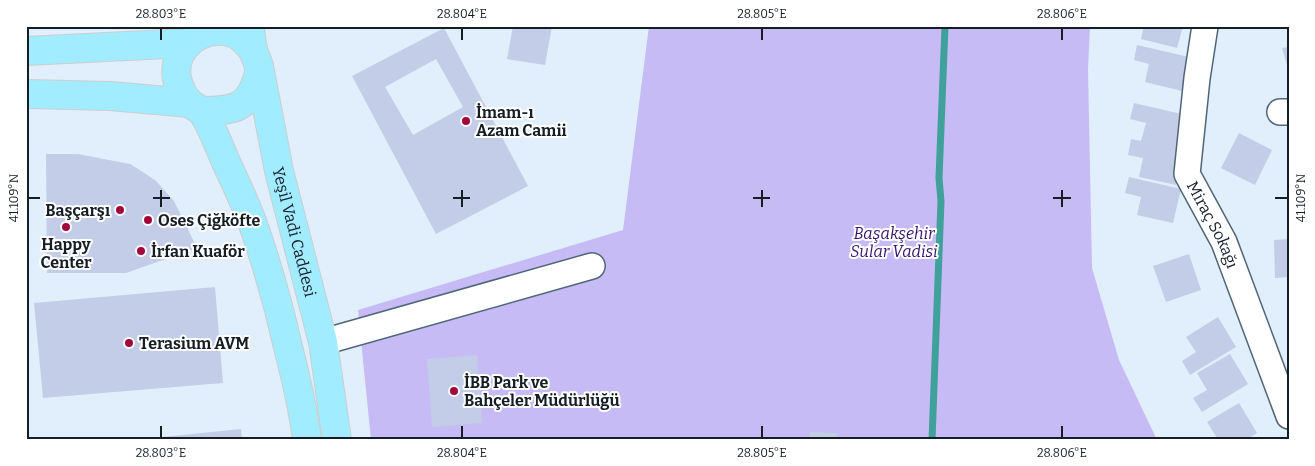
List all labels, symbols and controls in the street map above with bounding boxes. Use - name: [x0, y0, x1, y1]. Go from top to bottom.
- text: 28.803°E: [136, 7, 186, 21]
- text: 28.804°E: [437, 7, 487, 21]
- text: 28.805°E: [737, 7, 787, 21]
- text: 28.806°E: [1037, 7, 1087, 21]
- place label: İmam-ı Azam Camii: [476, 103, 567, 140]
- marker: İmam-ı Azam Camii: [460, 115, 472, 127]
- street label: Yeşil Vadi Caddesi: [269, 165, 321, 299]
- text: 41.109°N: [7, 173, 21, 222]
- text: 41.109°N: [1294, 173, 1308, 222]
- street label: Miraç Sokağı: [1183, 178, 1242, 271]
- place label: Başçarşı: [45, 201, 110, 220]
- marker: Başçarşı: [114, 204, 126, 216]
- place label: Oses Çiğköfte: [158, 211, 261, 230]
- marker: Oses Çiğköfte: [142, 214, 154, 226]
- marker: Happy Center: [60, 221, 72, 233]
- park label: Başakşehir Sular Vadisi: [850, 224, 938, 261]
- place label: Happy Center: [40, 235, 92, 272]
- place label: İrfan Kuaför: [151, 242, 245, 261]
- marker: İrfan Kuaför: [135, 245, 147, 257]
- place label: Terasium AVM: [139, 334, 249, 353]
- marker: Terasium AVM: [123, 337, 135, 349]
- place label: İBB Park ve Bahçeler Müdürlüğü: [464, 373, 620, 410]
- marker: İBB Park ve Bahçeler Müdürlüğü: [448, 385, 460, 397]
- text: 28.803°E: [136, 446, 186, 460]
- text: 28.804°E: [437, 446, 487, 460]
- text: 28.805°E: [737, 446, 787, 460]
- text: 28.806°E: [1037, 446, 1087, 460]

